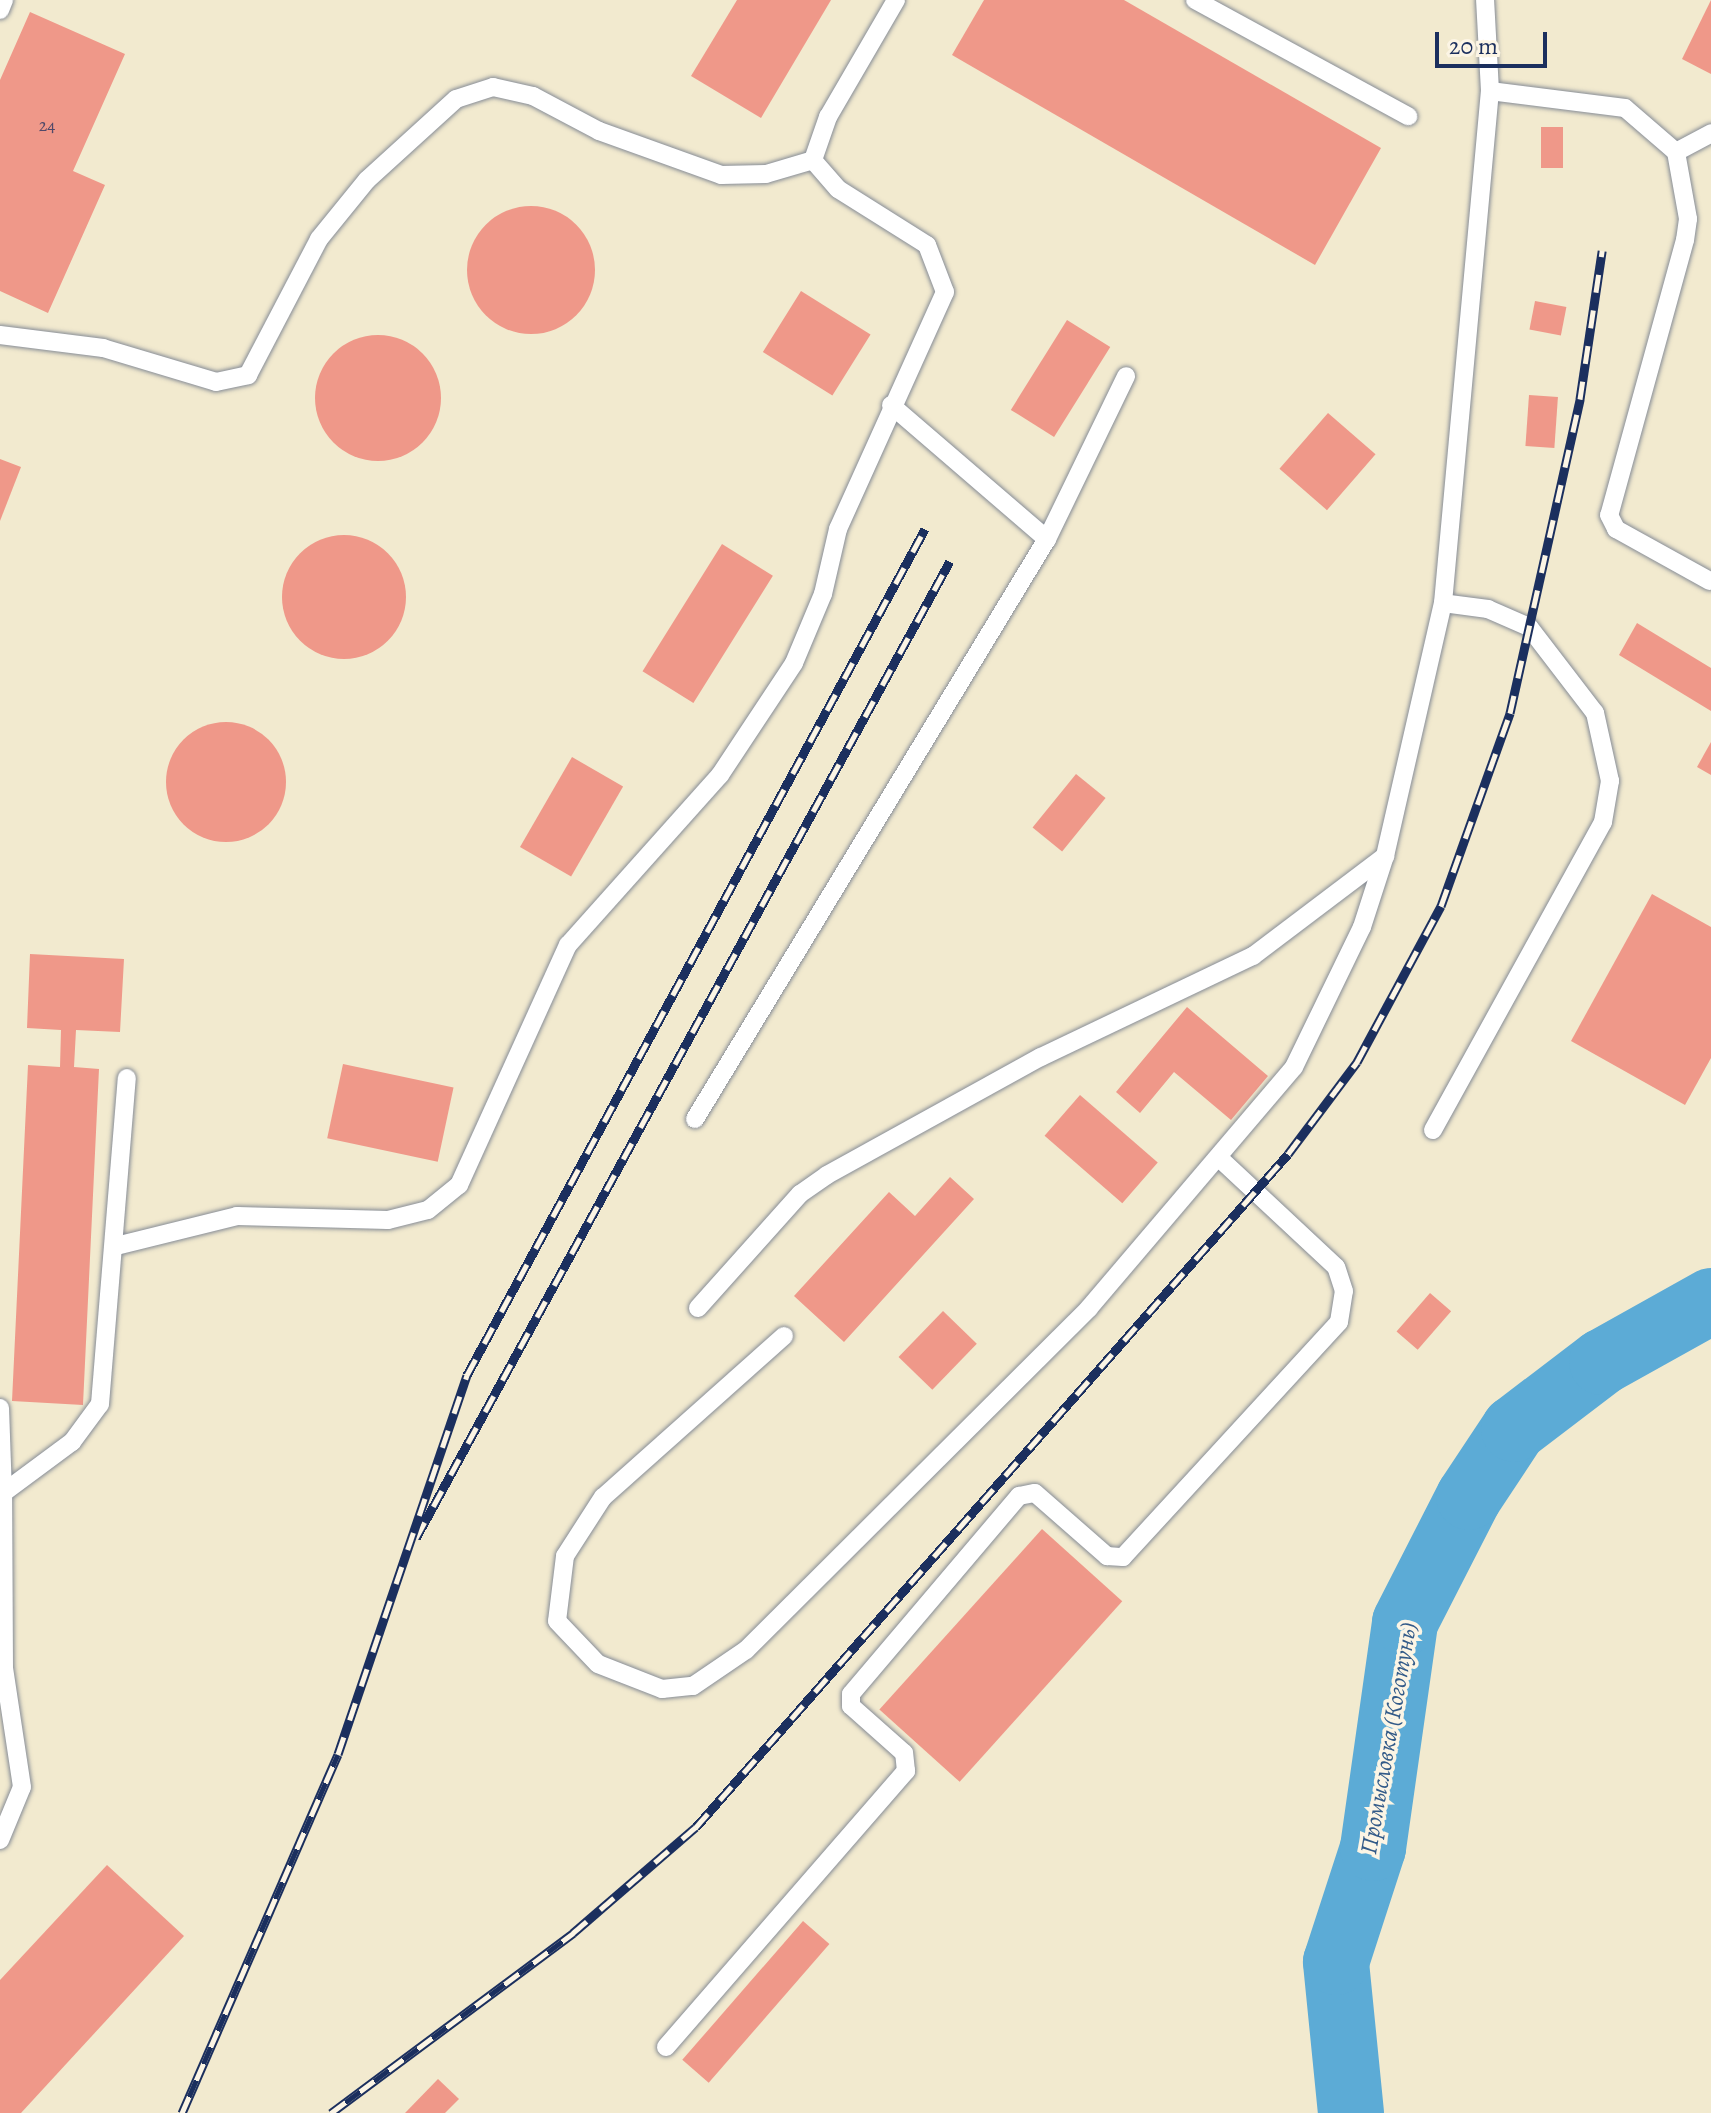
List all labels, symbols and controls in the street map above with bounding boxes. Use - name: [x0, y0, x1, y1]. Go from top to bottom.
- scale bar: [1439, 16, 1551, 66]
- text: 20 m: [1449, 30, 1498, 62]
- house number: 24: [39, 114, 55, 136]
- water label: Промысловка (Коготунь): [1354, 1620, 1424, 1856]

